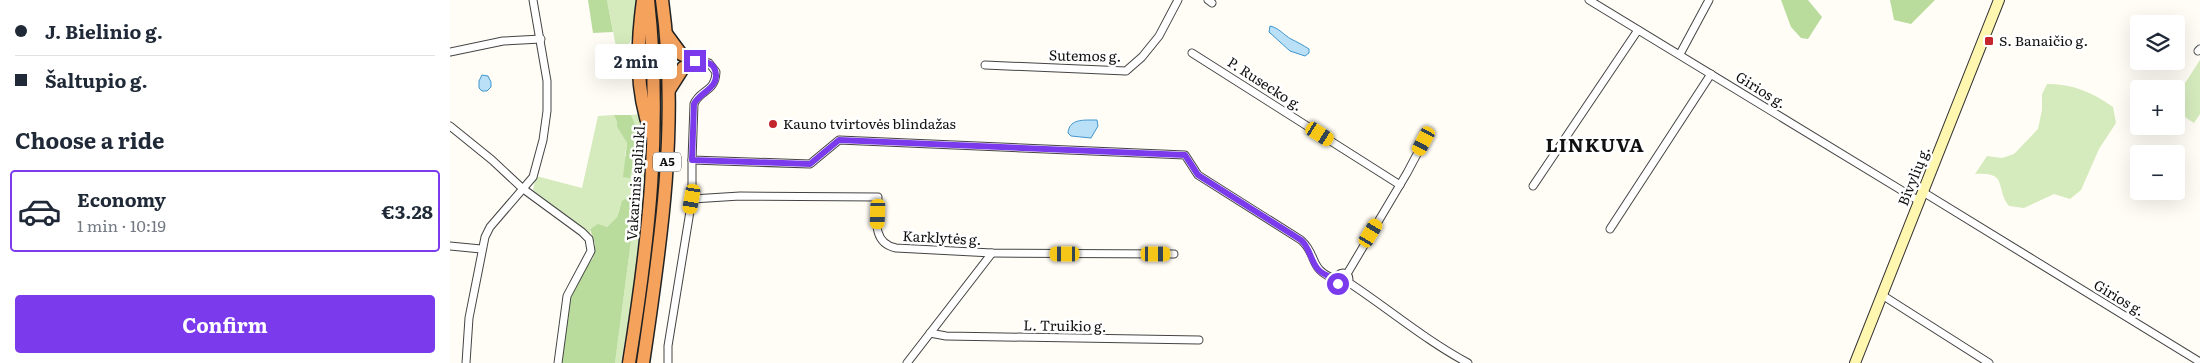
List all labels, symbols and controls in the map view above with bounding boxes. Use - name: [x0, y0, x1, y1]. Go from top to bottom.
- map controls: [2130, 15, 2185, 200]
- button: layers: [2130, 15, 2185, 70]
- text: J. Bielinio g.: [45, 17, 163, 45]
- place label: S. Banaičio g.: [1999, 30, 2088, 50]
- marker: S. Banaičio g.: [1983, 35, 1995, 47]
- callout: 2 min: [595, 44, 678, 78]
- street label: Sutemos g.: [1049, 44, 1121, 66]
- text: 2 min: [614, 49, 658, 73]
- route end: [684, 50, 706, 72]
- street label: P. Rusecko g.: [1224, 51, 1307, 115]
- text: Šaltupio g.: [45, 66, 148, 94]
- street label: Girios g.: [1732, 66, 1791, 112]
- button: +: [2130, 80, 2185, 135]
- place label: Kauno tvirtovės blindažas: [783, 113, 956, 133]
- marker: Kauno tvirtovės blindažas: [767, 118, 779, 130]
- car: [1303, 120, 1336, 148]
- street label: Vakarinis aplinkl.: [621, 121, 649, 241]
- text: Choose a ride: [15, 123, 164, 156]
- car: [1410, 124, 1437, 158]
- district label: LINKUVA: [1545, 130, 1645, 158]
- street label: Bivylių g.: [1892, 143, 1934, 208]
- button: −: [2130, 145, 2185, 200]
- road number: A5: [653, 152, 681, 172]
- car: [682, 183, 701, 215]
- text: Economy: [77, 185, 166, 213]
- icon: car: [17, 189, 62, 234]
- text: €3.28: [382, 197, 433, 225]
- car: [869, 199, 886, 229]
- text: 1 min · 10:19: [77, 213, 166, 237]
- car: [1356, 216, 1385, 250]
- street label: Karklytės g.: [902, 225, 982, 249]
- car: [1050, 247, 1080, 262]
- car: [1141, 247, 1171, 262]
- route start: [1327, 273, 1349, 295]
- street label: Girios g.: [2090, 274, 2149, 320]
- button: Confirm: [15, 295, 435, 353]
- street label: L. Truikio g.: [1023, 314, 1107, 336]

